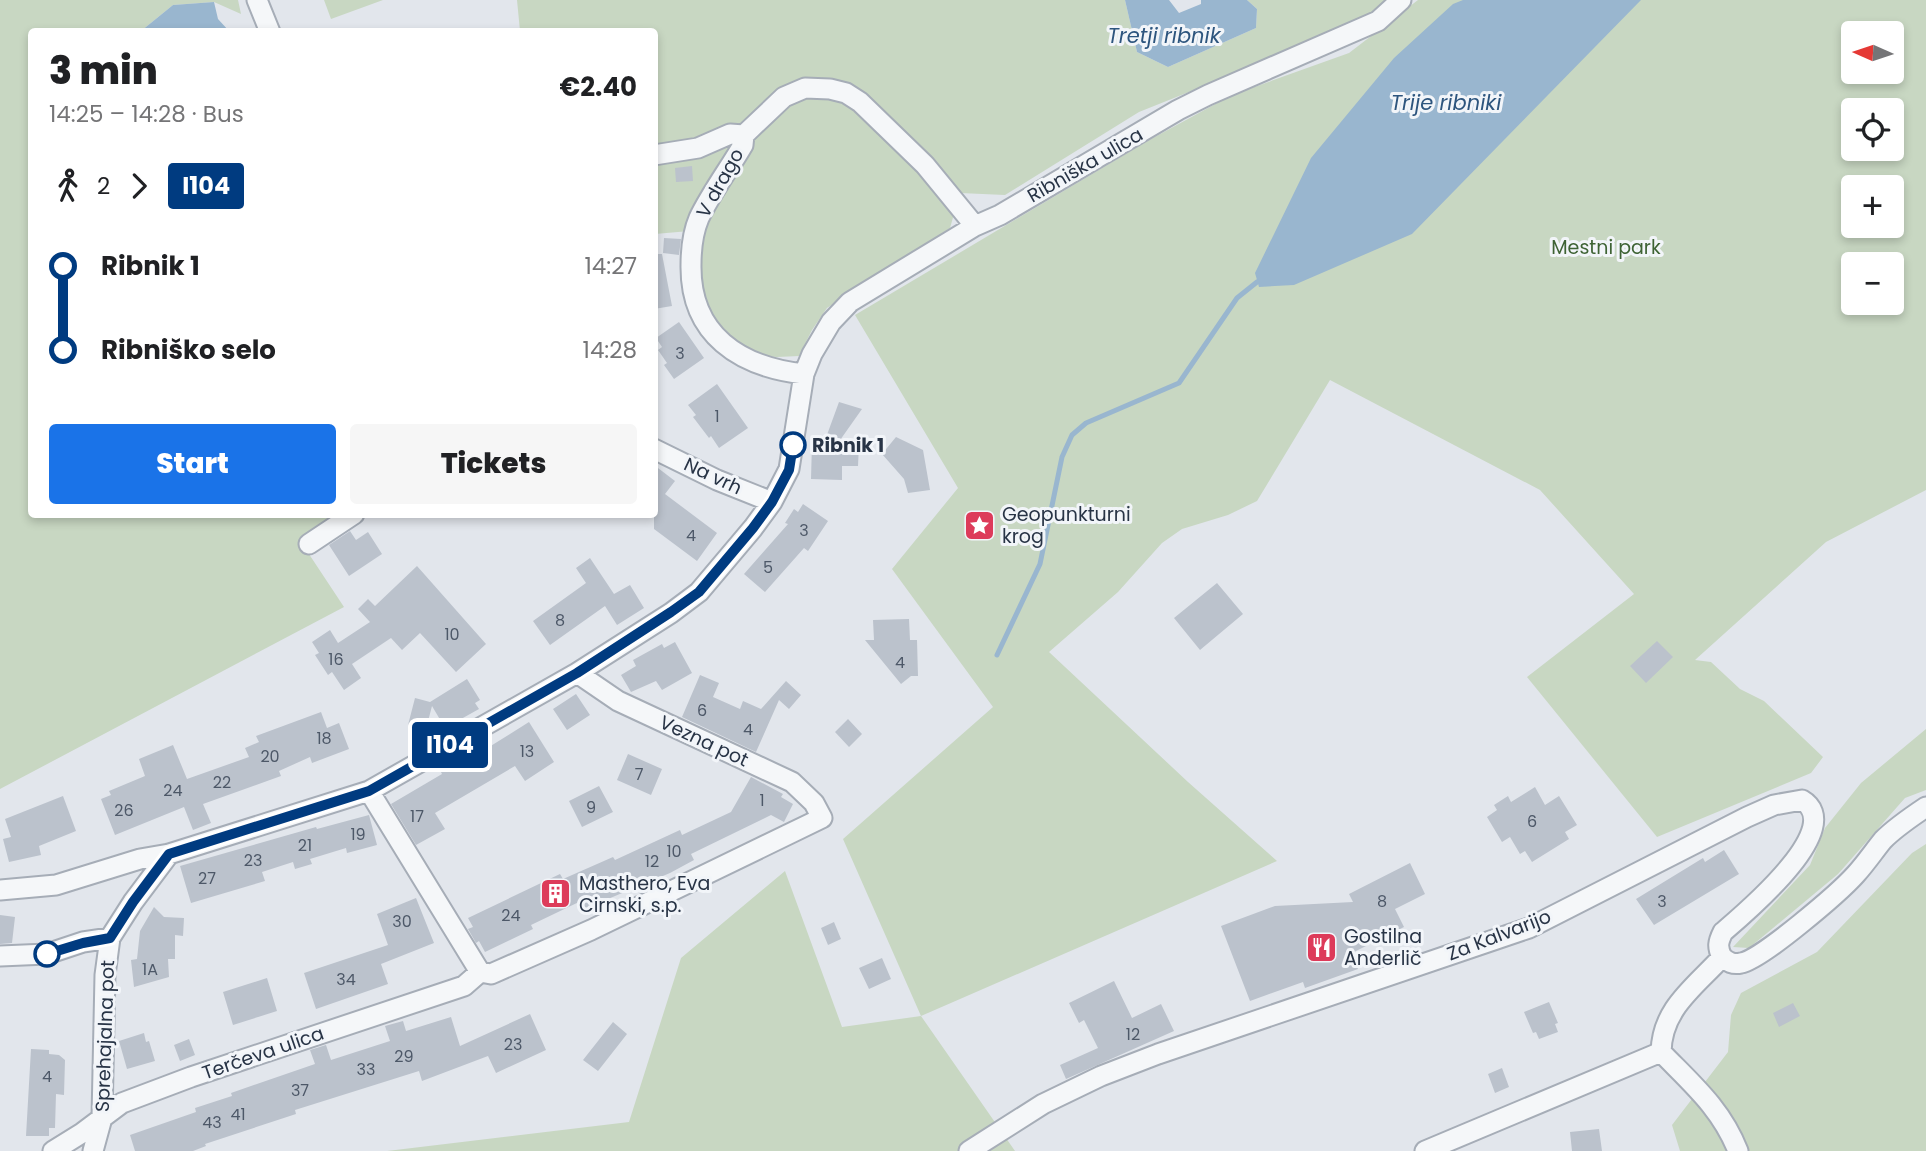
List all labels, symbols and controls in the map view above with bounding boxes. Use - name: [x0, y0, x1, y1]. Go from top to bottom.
- water label: Tretji ribnik: [1107, 21, 1222, 50]
- north arrow: [1841, 21, 1904, 84]
- map controls: [1841, 21, 1904, 315]
- text: 3 min: [49, 44, 158, 97]
- text: €2.40: [560, 69, 637, 105]
- water label: Trije ribniki: [1391, 88, 1502, 117]
- text: 14:25 – 14:28 · Bus: [49, 98, 244, 130]
- button: locate: [1841, 98, 1904, 161]
- street label: Ribniška ulica: [1022, 121, 1148, 209]
- street label: V drago: [690, 143, 750, 223]
- icon: walk: [49, 167, 87, 205]
- icon: forward: [120, 167, 158, 205]
- text: I104: [182, 169, 230, 202]
- text: 2: [97, 170, 110, 202]
- button: +: [1841, 175, 1904, 238]
- park label: Mestni park: [1551, 234, 1661, 261]
- text: Ribnik 1: [101, 248, 200, 284]
- text: 14:27: [584, 250, 637, 282]
- button: −: [1841, 252, 1904, 315]
- text: Ribniško selo: [101, 332, 276, 368]
- text: 14:28: [583, 334, 637, 366]
- house number: 3: [675, 342, 685, 365]
- house number: 1: [714, 405, 720, 428]
- button: Start: [49, 424, 336, 504]
- button: Tickets: [350, 424, 637, 504]
- marker: Ribnik 1: [780, 432, 806, 458]
- place label: Ribnik 1: [812, 432, 884, 459]
- street label: Na vrh: [680, 451, 746, 501]
- place label: Geopunkturni krog: [1002, 501, 1131, 550]
- place icon: Geopunkturni krog: [962, 508, 996, 542]
- house number: 3: [799, 519, 809, 542]
- house number: 4: [686, 524, 696, 547]
- house number: 5: [763, 556, 773, 579]
- house number: 8: [555, 609, 565, 632]
- house number: 10: [444, 623, 460, 646]
- house number: 16: [328, 648, 344, 671]
- house number: 4: [895, 651, 905, 674]
- house number: 6: [697, 699, 707, 722]
- street label: Vezna pot: [655, 709, 753, 773]
- house number: 4: [743, 718, 753, 741]
- line badge: I104: [401, 722, 499, 768]
- house number: 18: [316, 727, 332, 750]
- text: I104: [426, 728, 474, 761]
- house number: 13: [520, 740, 534, 763]
- house number: 20: [260, 745, 280, 768]
- house number: 7: [635, 763, 644, 786]
- house number: 22: [213, 771, 231, 794]
- house number: 24: [163, 779, 183, 802]
- house number: 1: [759, 789, 765, 812]
- house number: 9: [586, 796, 596, 819]
- house number: 26: [114, 799, 134, 822]
- house number: 17: [410, 805, 424, 828]
- house number: 6: [1527, 810, 1537, 833]
- house number: 19: [350, 823, 366, 846]
- house number: 21: [298, 834, 312, 857]
- house number: 10: [666, 840, 682, 863]
- house number: 23: [244, 849, 262, 872]
- house number: 12: [645, 850, 659, 873]
- house number: 27: [198, 867, 216, 890]
- place label: Masthero, Eva Cirnski, s.p.: [579, 870, 710, 919]
- building icon: Masthero, Eva Cirnski, s.p.: [539, 877, 573, 911]
- house number: 8: [1377, 890, 1387, 913]
- house number: 3: [1657, 890, 1667, 913]
- street label: Za Kalvarijo: [1443, 903, 1555, 967]
- house number: 24: [501, 904, 521, 927]
- house number: 30: [392, 910, 412, 933]
- place label: Gostilna Anderlič: [1344, 923, 1422, 972]
- restaurant icon: Gostilna Anderlič: [1304, 930, 1338, 964]
- unlabelled marker: [34, 941, 60, 967]
- house number: 1A: [142, 958, 158, 981]
- street label: Sprehajalna pot: [89, 959, 121, 1112]
- house number: 34: [336, 968, 356, 991]
- street label: Terčeva ulica: [199, 1020, 327, 1086]
- house number: 12: [1126, 1023, 1140, 1046]
- house number: 23: [504, 1033, 522, 1056]
- house number: 29: [394, 1045, 414, 1068]
- house number: 33: [357, 1058, 375, 1081]
- house number: 4: [42, 1065, 52, 1088]
- house number: 37: [291, 1079, 309, 1102]
- house number: 41: [230, 1103, 246, 1126]
- house number: 43: [202, 1111, 222, 1134]

